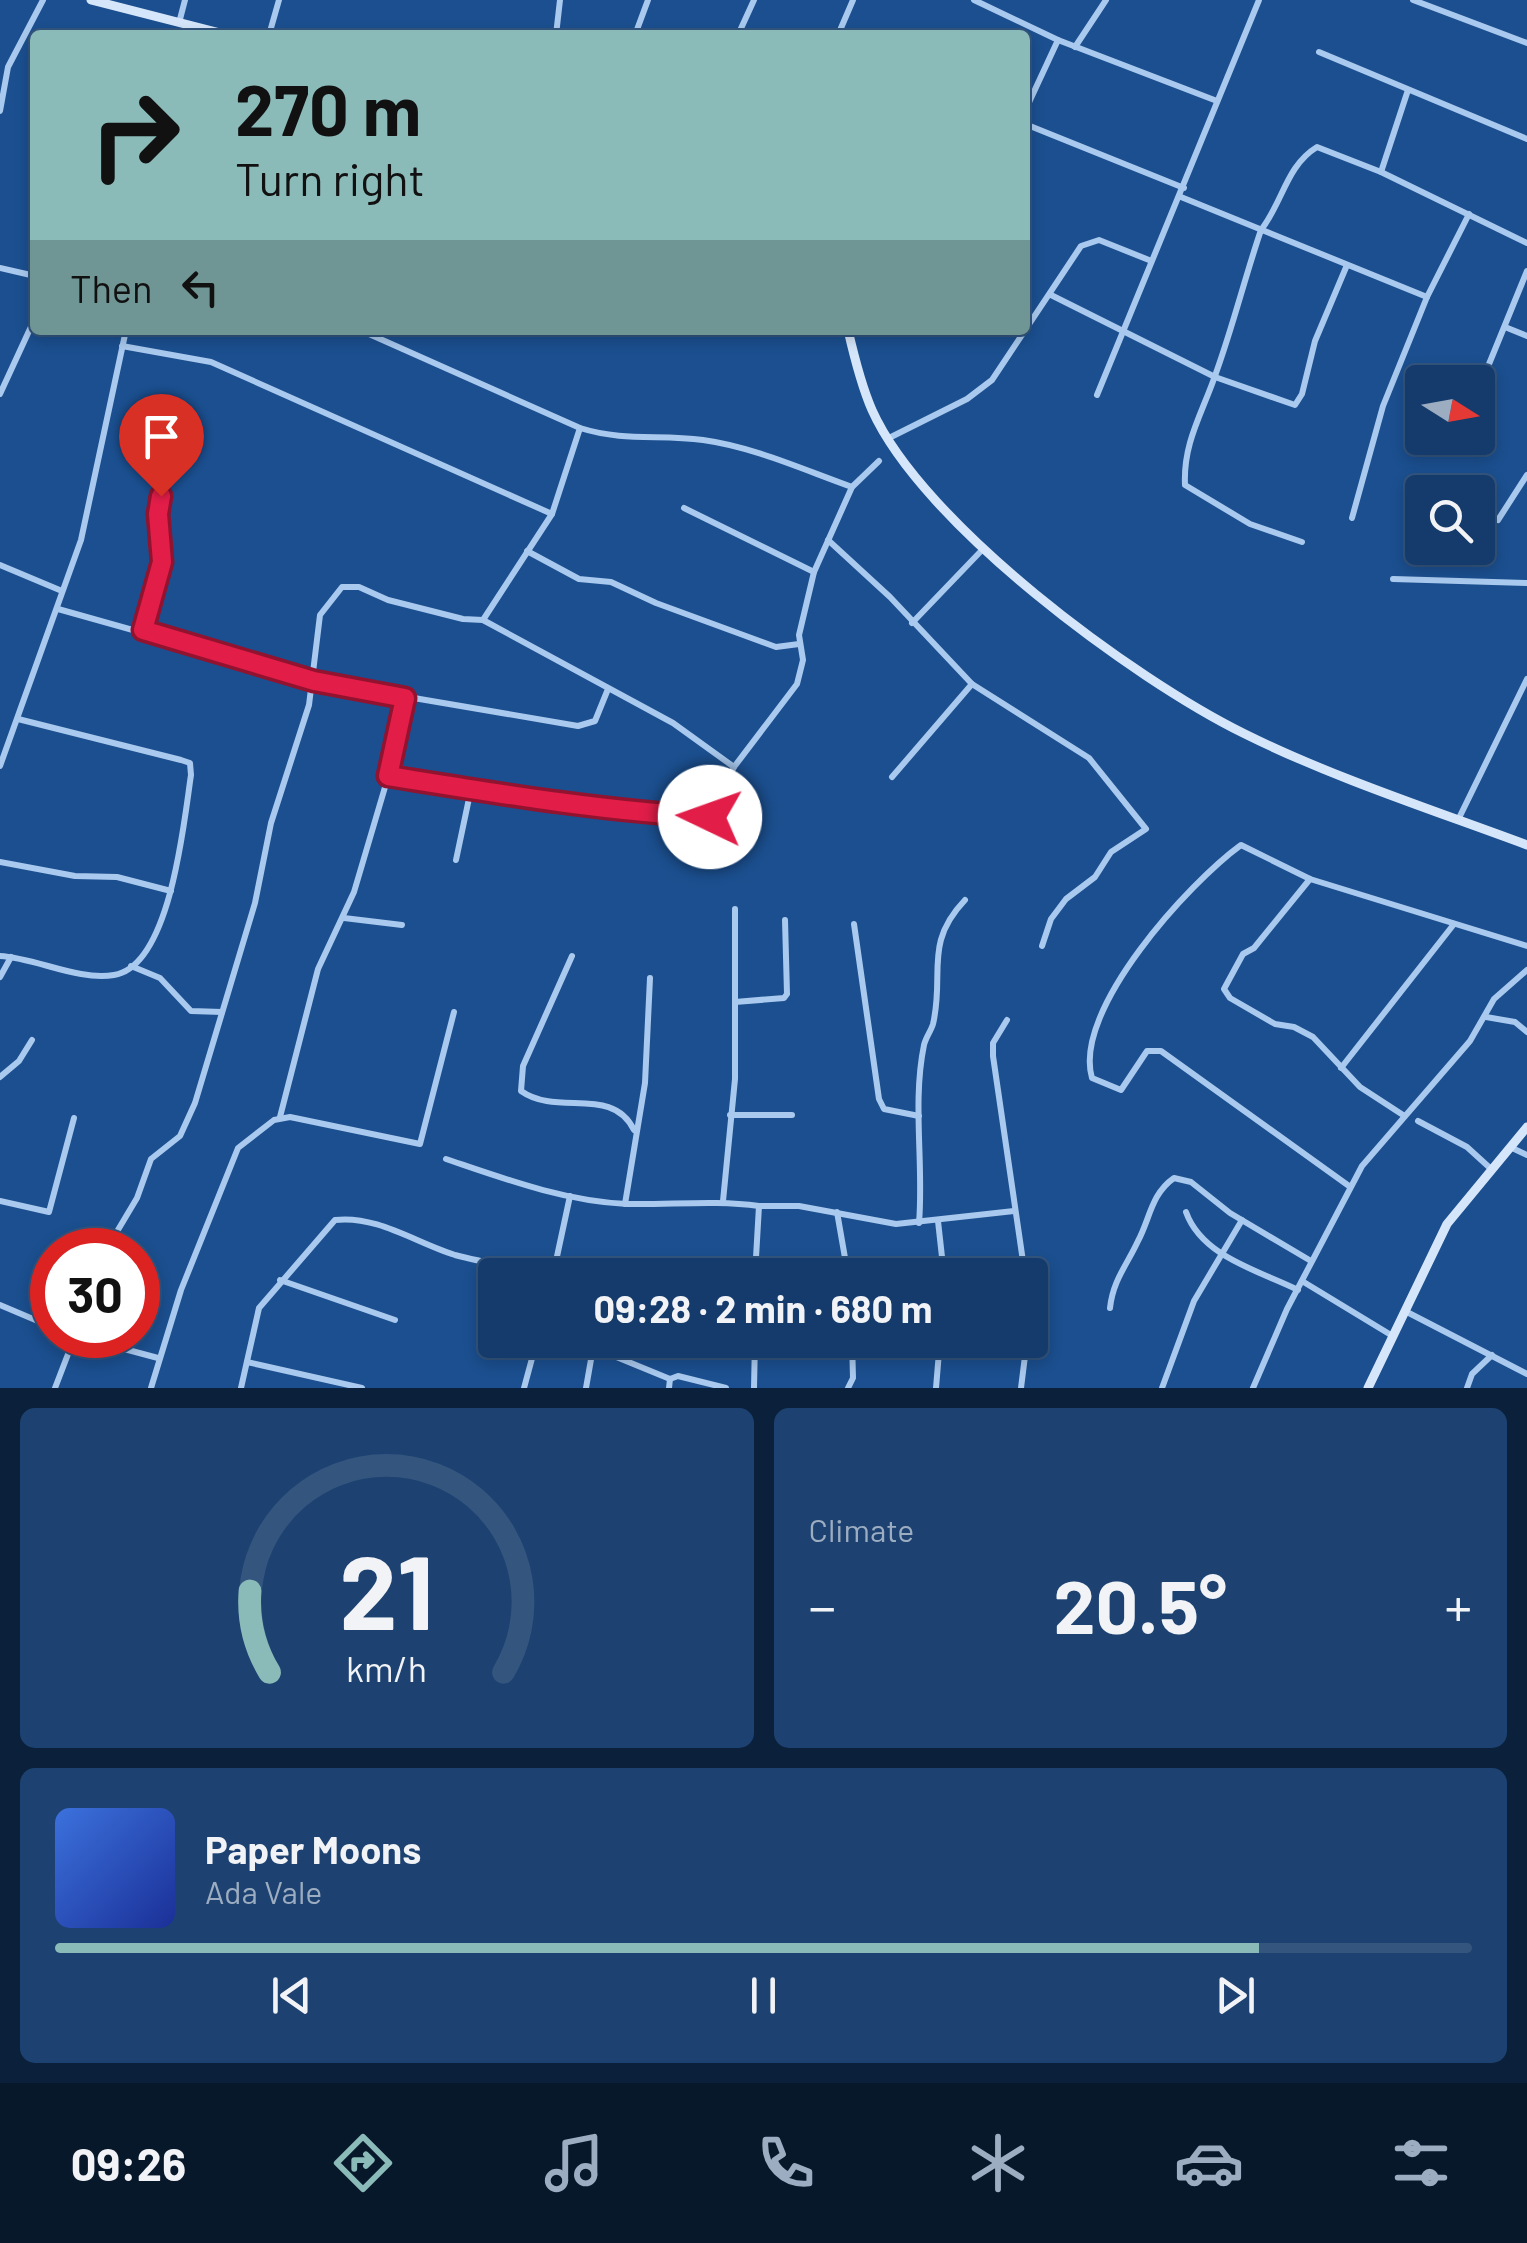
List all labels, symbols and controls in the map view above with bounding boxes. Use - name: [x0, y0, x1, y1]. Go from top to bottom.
- text: 270 m: [235, 66, 421, 150]
- icon: right: [70, 70, 200, 200]
- text: Turn right: [235, 151, 425, 205]
- icon: left: [173, 260, 228, 315]
- text: Then: [70, 265, 153, 311]
- north arrow: [1405, 365, 1495, 455]
- map controls: [1405, 365, 1495, 565]
- pin: [119, 394, 204, 497]
- icon: arrive: [134, 409, 189, 464]
- button: search: [1405, 475, 1495, 565]
- position arrow: [658, 765, 762, 869]
- speed limit sign: 30: [30, 1228, 160, 1358]
- text: 09:28 · 2 min · 680 m: [594, 1285, 932, 1331]
- text: Climate: [809, 1510, 914, 1548]
- text: 21: [340, 1526, 434, 1651]
- text: 20.5°: [1053, 1559, 1227, 1649]
- text: −: [809, 1572, 836, 1638]
- text: +: [1444, 1572, 1472, 1638]
- text: km/h: [346, 1646, 427, 1689]
- text: Paper Moons: [205, 1826, 421, 1872]
- text: Ada Vale: [205, 1872, 322, 1910]
- icon: previous: [264, 1968, 319, 2023]
- icon: pause: [736, 1968, 791, 2023]
- icon: next: [1208, 1968, 1263, 2023]
- icon: directions: [328, 2128, 398, 2198]
- icon: music: [539, 2128, 609, 2198]
- icon: phone: [751, 2128, 821, 2198]
- icon: climate: [963, 2128, 1033, 2198]
- icon: car: [1174, 2128, 1244, 2198]
- icon: filters: [1386, 2128, 1456, 2198]
- text: 09:26: [71, 2136, 186, 2190]

